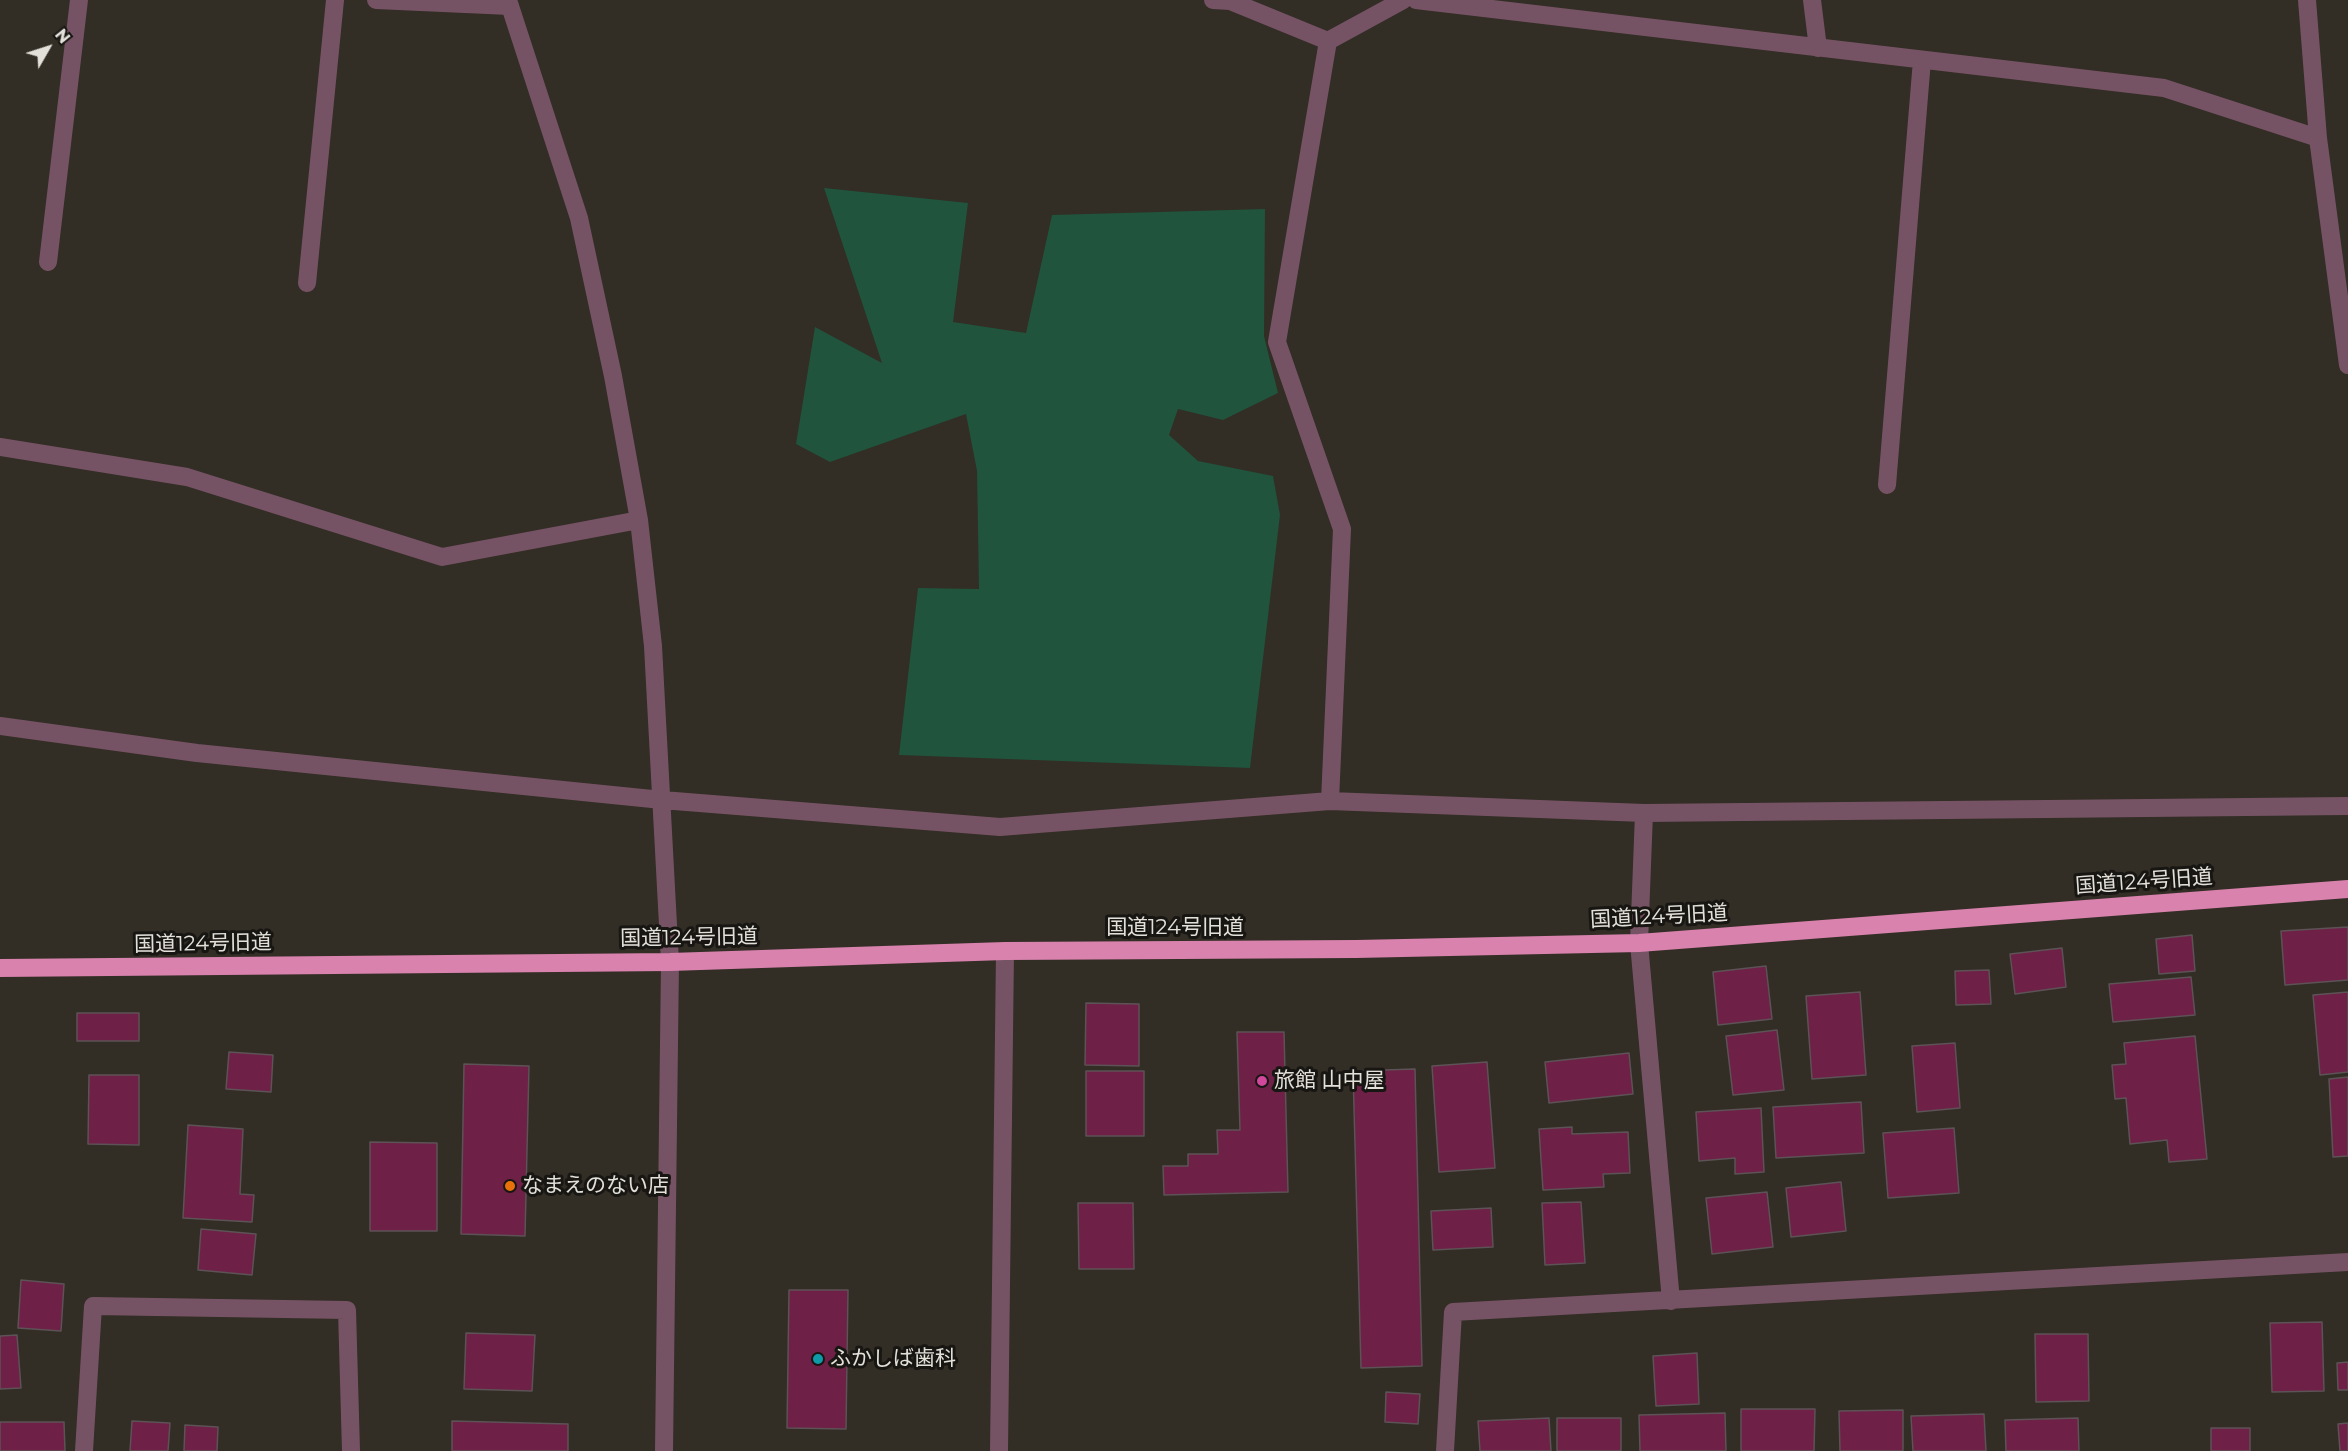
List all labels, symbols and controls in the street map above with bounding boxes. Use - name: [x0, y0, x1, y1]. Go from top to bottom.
- north arrow: [18, 18, 78, 78]
- text: N: [51, 25, 74, 47]
- street label: 国道124号旧道: [2074, 865, 2214, 899]
- street label: 国道124号旧道: [1589, 901, 1729, 933]
- street label: 国道124号旧道: [1106, 915, 1244, 941]
- street label: 国道124号旧道: [620, 924, 758, 952]
- street label: 国道124号旧道: [134, 930, 272, 958]
- place label: 旅館 山中屋: [1274, 1068, 1385, 1094]
- marker: 旅館 山中屋: [1255, 1074, 1269, 1088]
- place label: なまえのない店: [522, 1173, 669, 1199]
- marker: なまえのない店: [503, 1179, 517, 1193]
- place label: ふかしば歯科: [830, 1346, 956, 1372]
- marker: ふかしば歯科: [811, 1352, 825, 1366]

